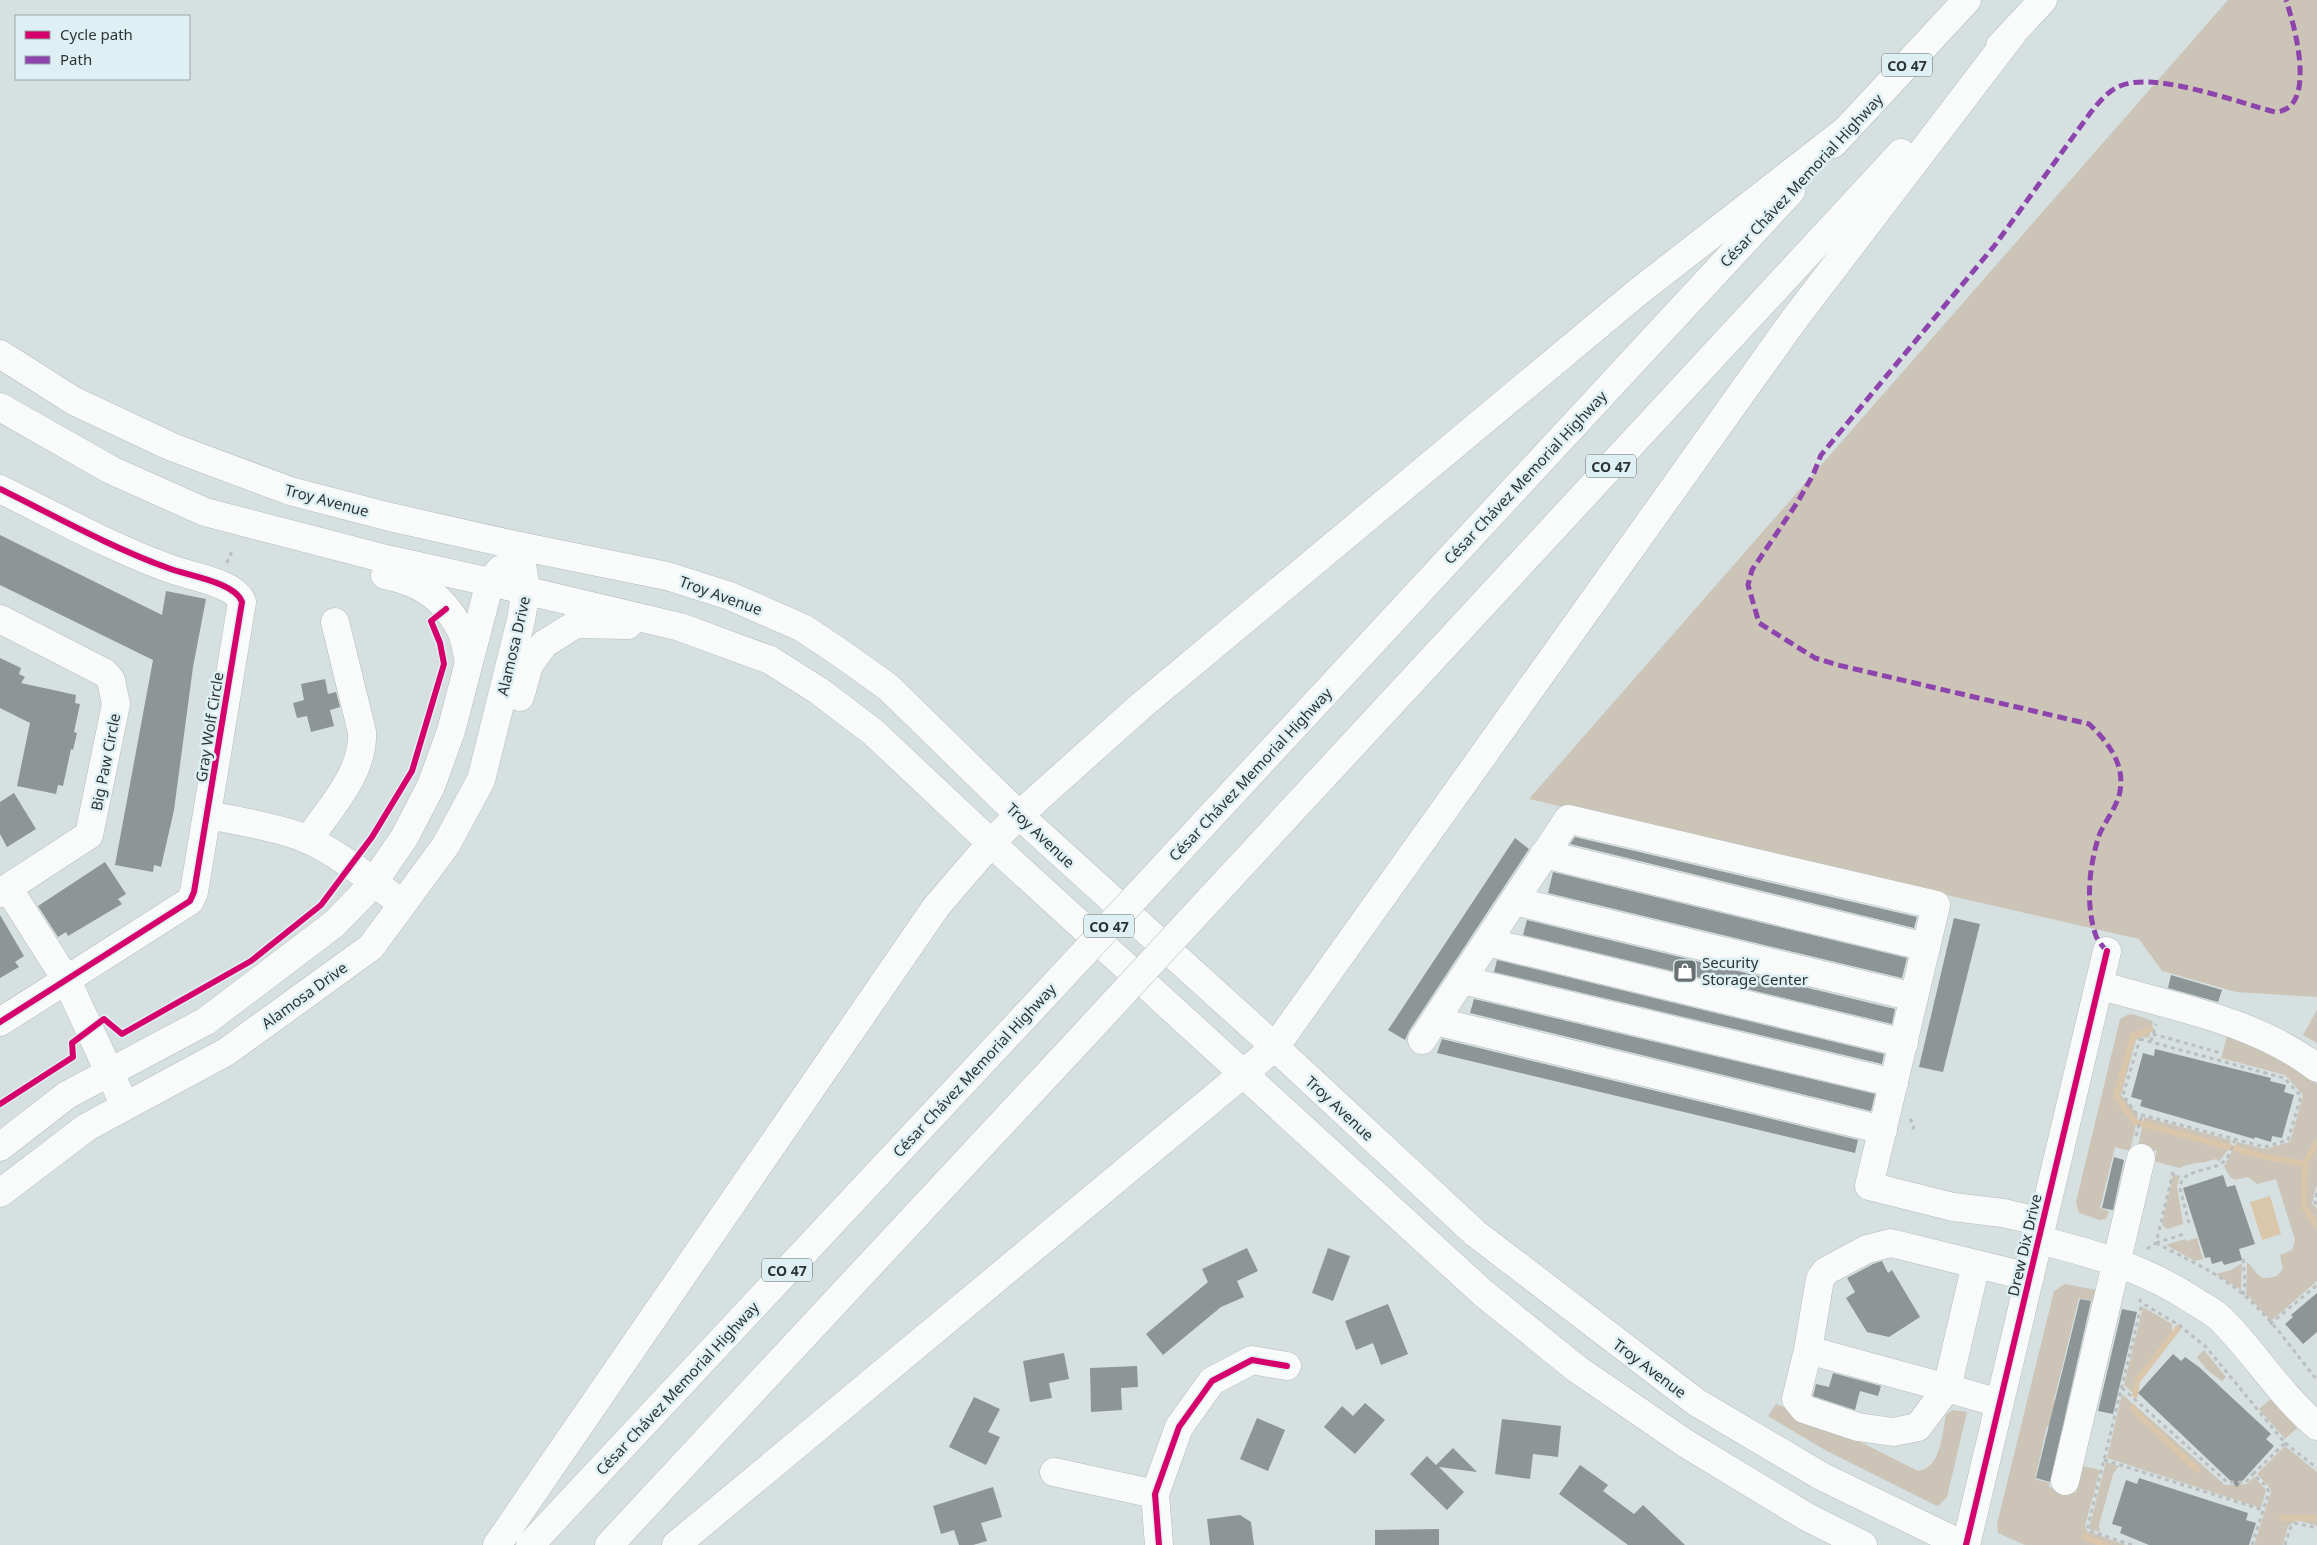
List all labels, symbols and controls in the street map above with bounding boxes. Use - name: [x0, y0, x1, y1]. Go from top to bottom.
- legend: [15, 15, 190, 80]
- text: Cycle path: [60, 24, 133, 44]
- text: Path: [60, 49, 92, 69]
- road number: CO 47: [1882, 54, 1932, 76]
- street label: César Chávez Memorial Highway: [1715, 89, 1887, 271]
- street label: César Chávez Memorial Highway: [1439, 386, 1611, 568]
- road number: CO 47: [1586, 454, 1636, 478]
- street label: Troy Avenue: [283, 479, 371, 521]
- street label: Troy Avenue: [677, 571, 765, 619]
- street label: Alamosa Drive: [492, 594, 534, 698]
- street label: Gray Wolf Circle: [190, 671, 228, 783]
- street label: César Chávez Memorial Highway: [1164, 683, 1336, 865]
- street label: Big Paw Circle: [86, 712, 124, 812]
- street label: Troy Avenue: [1003, 798, 1079, 872]
- road number: CO 47: [1084, 914, 1134, 938]
- place label: Security Storage Center: [1702, 952, 1808, 989]
- street label: Alamosa Drive: [257, 957, 351, 1033]
- shop icon: Security Storage Center: [1672, 958, 1698, 984]
- street label: César Chávez Memorial Highway: [888, 979, 1060, 1161]
- street label: Troy Avenue: [1302, 1071, 1378, 1145]
- street label: Drew Dix Drive: [2003, 1192, 2045, 1298]
- road number: CO 47: [762, 1258, 812, 1282]
- street label: César Chávez Memorial Highway: [591, 1297, 763, 1479]
- street label: Troy Avenue: [1609, 1334, 1691, 1402]

